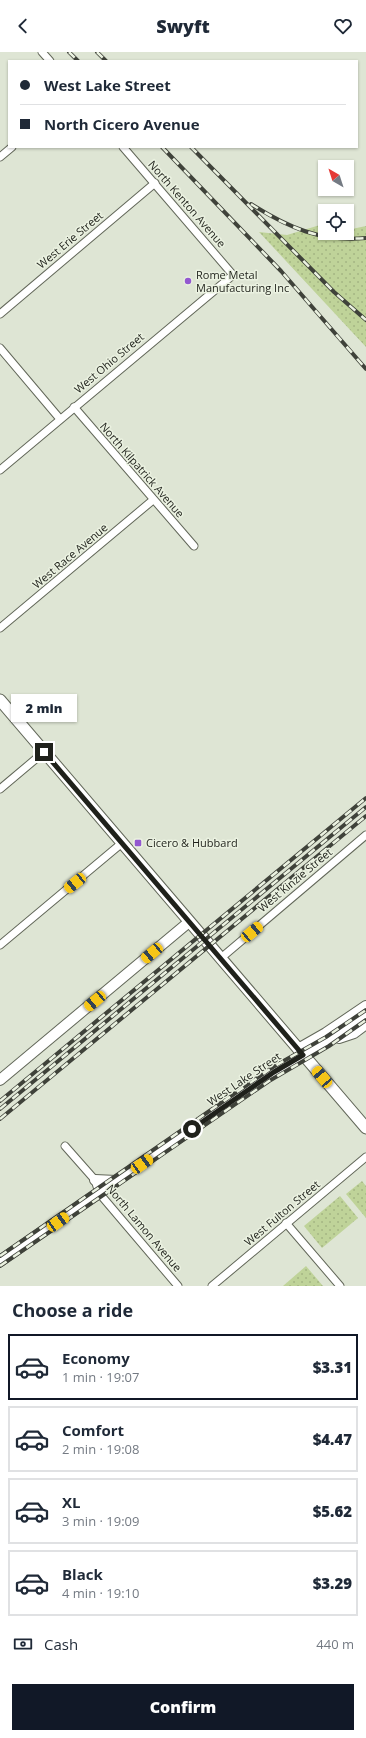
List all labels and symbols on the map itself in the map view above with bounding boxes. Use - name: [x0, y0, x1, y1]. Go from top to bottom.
- street label: North Kenton Avenue: [145, 157, 229, 250]
- north arrow: [318, 160, 354, 196]
- street label: West Erie Street: [34, 208, 106, 272]
- place label: Rome Metal Manufacturing Inc: [196, 267, 289, 295]
- marker: Rome Metal Manufacturing Inc: [183, 276, 193, 286]
- street label: West Ohio Street: [71, 329, 147, 396]
- street label: North Kilpatrick Avenue: [97, 419, 188, 520]
- street label: West Race Avenue: [29, 520, 110, 592]
- callout: 2 min: [11, 694, 77, 722]
- route end: [35, 743, 53, 761]
- place label: Cicero & Hubbard: [146, 835, 238, 850]
- marker: Cicero & Hubbard: [133, 838, 143, 848]
- street label: West Kinzie Street: [254, 844, 335, 915]
- car: [62, 871, 88, 895]
- car: [239, 920, 265, 944]
- car: [139, 941, 165, 965]
- car: [82, 989, 108, 1013]
- street label: West Lake Street: [204, 1048, 284, 1109]
- car: [310, 1064, 334, 1090]
- route start: [183, 1120, 201, 1138]
- car: [129, 1152, 155, 1176]
- street label: West Fulton Street: [241, 1176, 323, 1249]
- street label: North Lamon Avenue: [103, 1181, 185, 1274]
- car: [45, 1210, 71, 1234]

